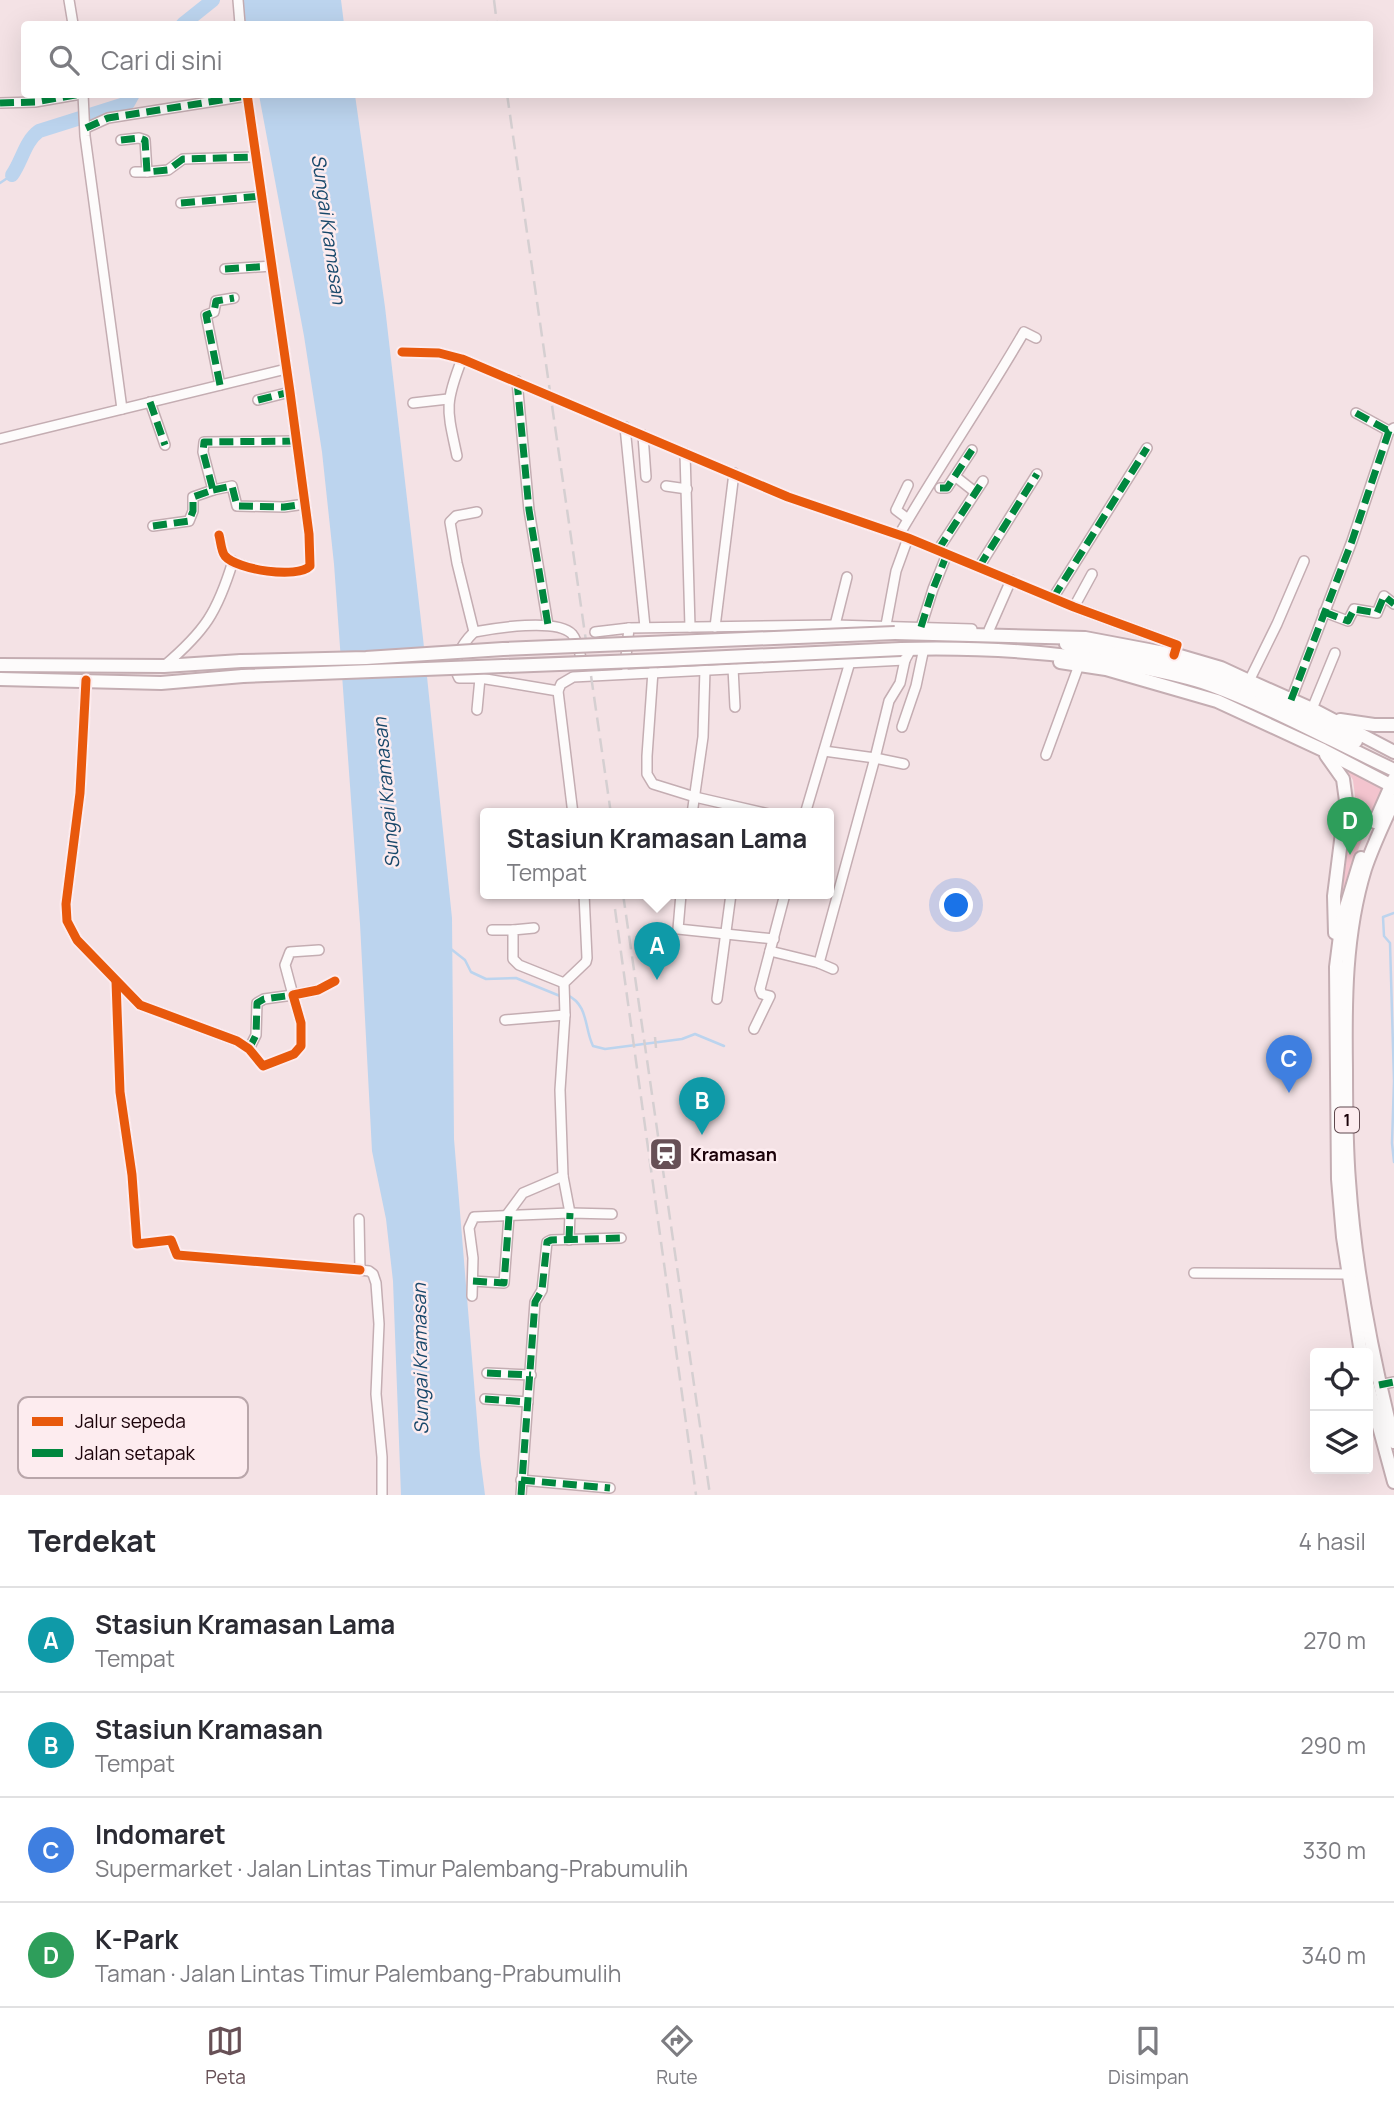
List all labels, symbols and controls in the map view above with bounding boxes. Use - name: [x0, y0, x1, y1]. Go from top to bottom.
- search box: [21, 21, 1373, 98]
- icon: search: [45, 41, 83, 79]
- text: Cari di sini: [101, 42, 223, 78]
- water label: Sungai Kramasan: [306, 152, 352, 306]
- water label: Sungai Kramasan: [366, 716, 406, 869]
- pin: D: [1327, 797, 1373, 855]
- popup: [480, 808, 834, 899]
- text: Stasiun Kramasan Lama: [507, 820, 807, 856]
- text: Tempat: [507, 856, 587, 888]
- your location: [939, 888, 973, 922]
- pin: A: [634, 922, 680, 980]
- pin: C: [1266, 1035, 1312, 1093]
- pin: B: [679, 1077, 725, 1135]
- road number: 1: [1335, 1108, 1359, 1132]
- station icon: Kramasan: [647, 1135, 685, 1173]
- place label: Kramasan: [690, 1142, 777, 1166]
- water label: Sungai Kramasan: [406, 1283, 434, 1435]
- map controls: [1310, 1348, 1373, 1474]
- button: locate: [1310, 1348, 1373, 1411]
- legend: [18, 1397, 248, 1478]
- text: Jalur sepeda: [75, 1408, 186, 1434]
- button: layers: [1310, 1411, 1373, 1474]
- text: Jalan setapak: [75, 1440, 195, 1466]
- text: Terdekat: [28, 1520, 157, 1561]
- text: 4 hasil: [1299, 1525, 1366, 1557]
- text: Stasiun Kramasan Lama: [95, 1606, 395, 1642]
- text: A: [43, 1624, 59, 1656]
- text: 270 m: [1303, 1624, 1366, 1656]
- text: Tempat: [95, 1642, 175, 1674]
- text: Stasiun Kramasan: [95, 1711, 323, 1747]
- text: B: [44, 1729, 58, 1761]
- text: 290 m: [1300, 1729, 1366, 1761]
- text: Tempat: [95, 1747, 175, 1779]
- text: Indomaret: [95, 1816, 226, 1852]
- text: C: [43, 1834, 60, 1866]
- text: 330 m: [1302, 1834, 1366, 1866]
- text: Supermarket · Jalan Lintas Timur Palembang-Prabumulih: [95, 1852, 688, 1884]
- text: K-Park: [95, 1921, 178, 1957]
- text: D: [43, 1939, 59, 1971]
- text: 340 m: [1302, 1939, 1366, 1971]
- text: Taman · Jalan Lintas Timur Palembang-Prabumulih: [95, 1957, 621, 1989]
- tab: Peta: [205, 2022, 246, 2090]
- tab: Rute: [656, 2022, 698, 2090]
- tab: Disimpan: [1108, 2022, 1189, 2090]

